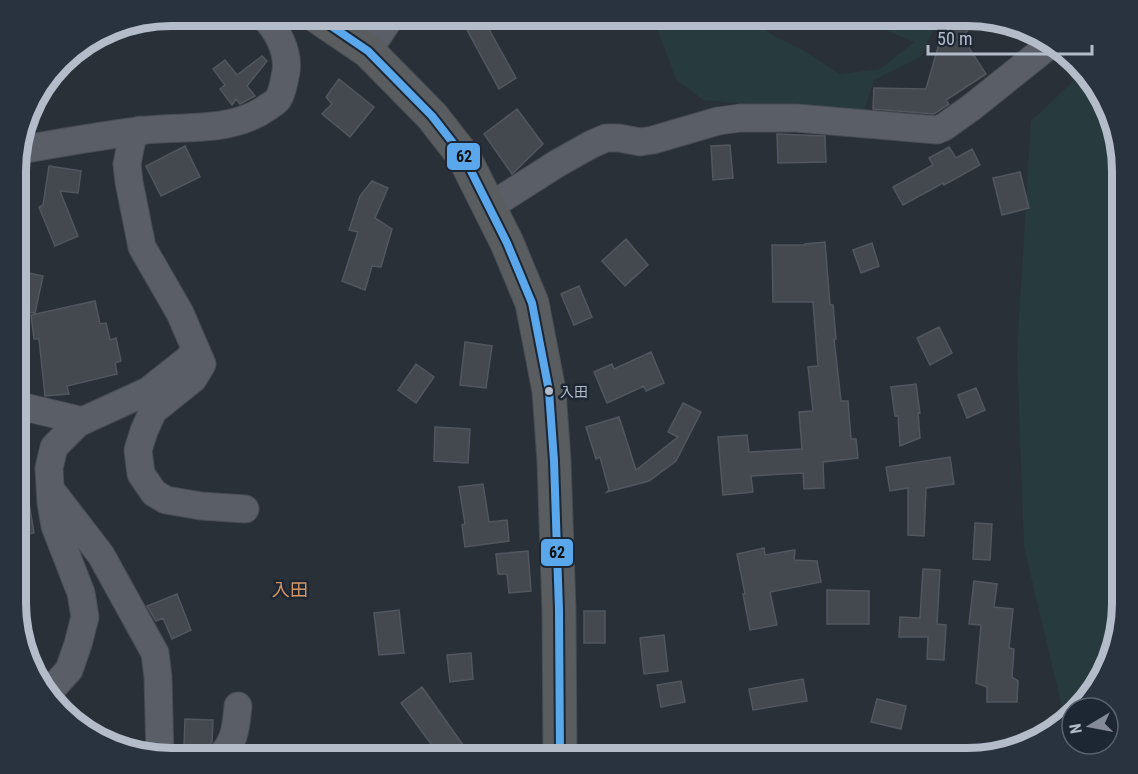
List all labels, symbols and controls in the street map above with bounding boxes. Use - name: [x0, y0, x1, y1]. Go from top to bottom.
- scale bar: [928, 18, 1092, 56]
- text: 50 m: [937, 28, 972, 49]
- line badge: 62: [446, 142, 481, 171]
- text: 62: [456, 147, 472, 166]
- place label: 入田: [560, 384, 588, 400]
- marker: 入田: [543, 385, 555, 397]
- line badge: 62: [540, 538, 574, 567]
- text: 62: [549, 543, 565, 562]
- district label: 入田: [272, 579, 308, 600]
- north arrow: [1060, 696, 1120, 756]
- text: N: [1066, 722, 1086, 735]

